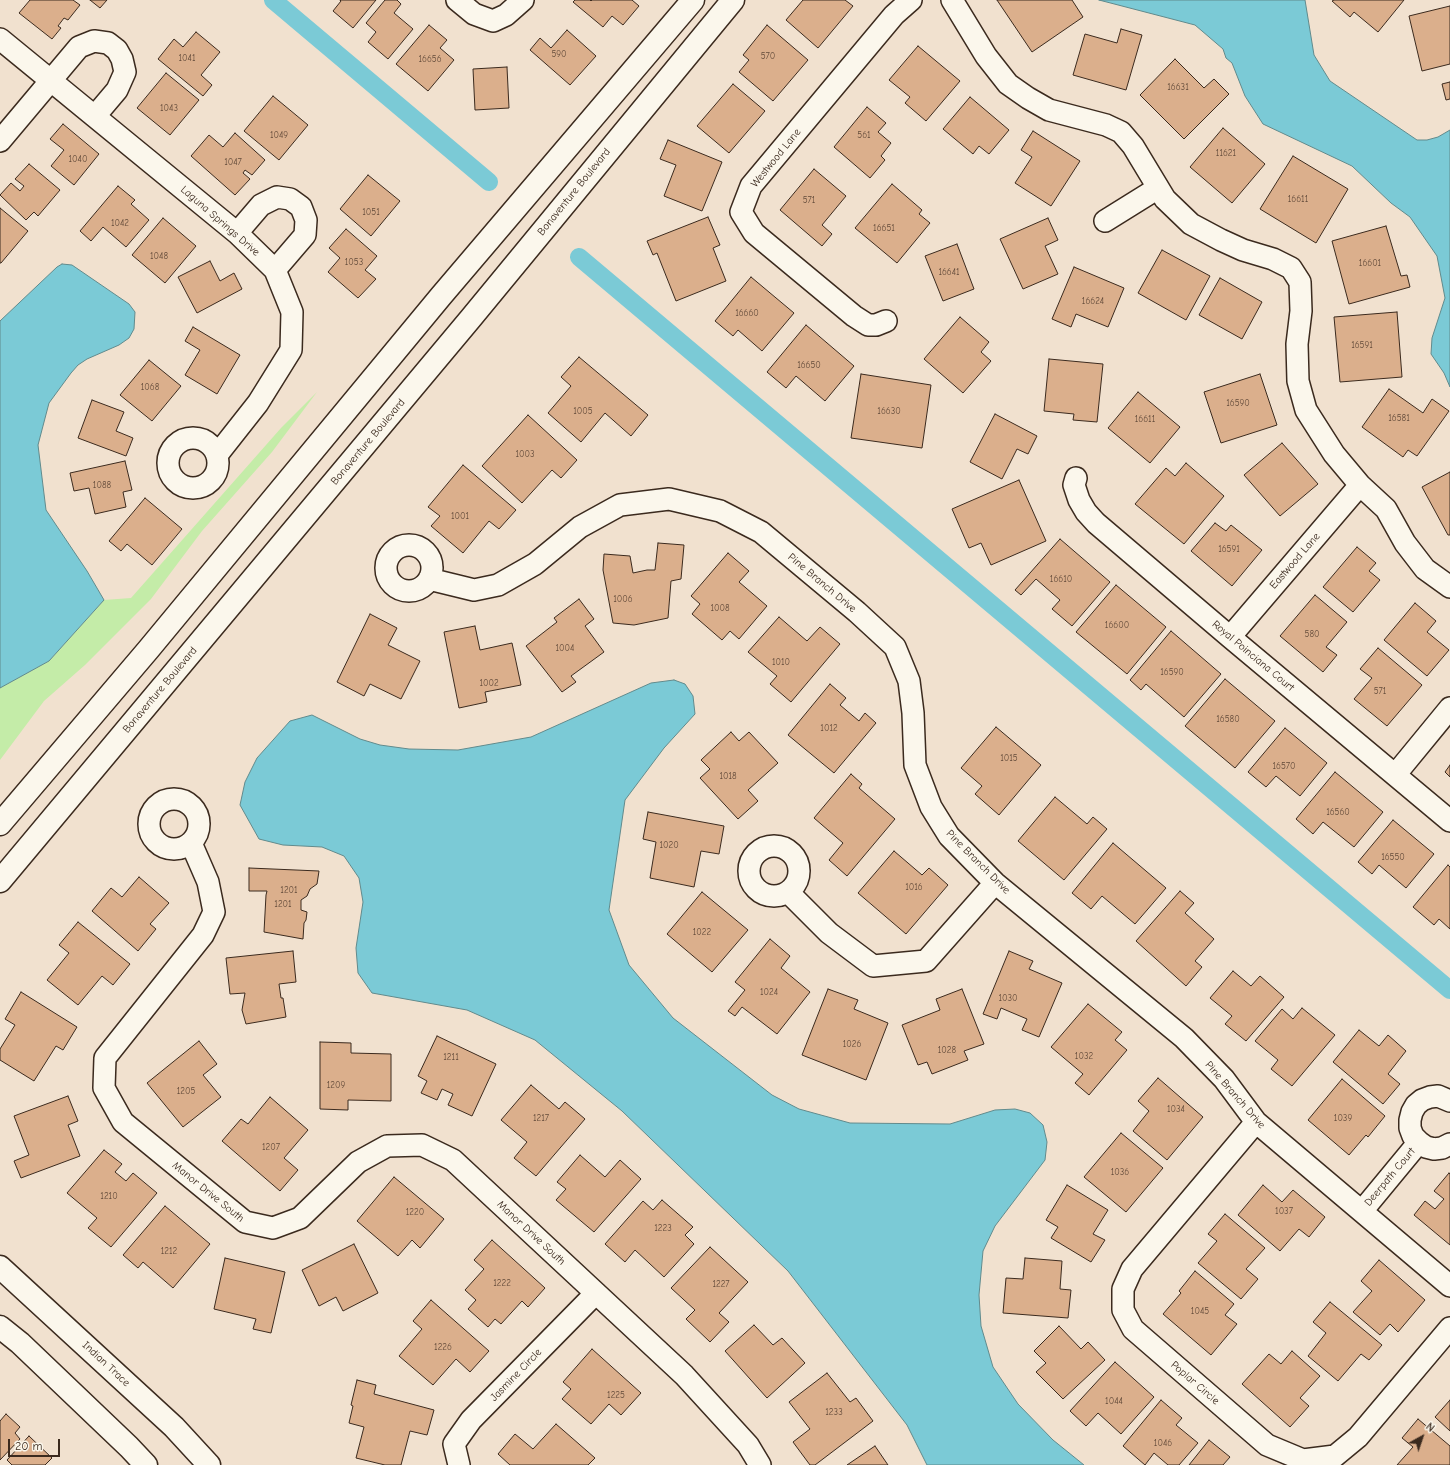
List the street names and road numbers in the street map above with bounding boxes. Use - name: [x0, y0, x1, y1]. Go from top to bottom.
- street label: Westwood Lane: [748, 126, 804, 190]
- street label: Bonaventure Boulevard: [535, 146, 613, 238]
- street label: Laguna Springs Drive: [178, 183, 262, 259]
- street label: Bonaventure Boulevard: [328, 396, 408, 488]
- street label: Eastwood Lane: [1267, 530, 1323, 592]
- street label: Pine Branch Drive: [785, 551, 859, 615]
- street label: Royal Poinciana Court: [1209, 618, 1297, 694]
- street label: Bonaventure Boulevard: [120, 644, 200, 736]
- street label: Pine Branch Drive: [943, 827, 1013, 897]
- street label: Pine Branch Drive: [1202, 1059, 1268, 1131]
- street label: Deerpath Court: [1362, 1145, 1418, 1209]
- street label: Manor Drive South: [169, 1159, 247, 1225]
- street label: Manor Drive South: [494, 1198, 568, 1268]
- street label: Indian Trace: [79, 1339, 133, 1389]
- street label: Jasmine Circle: [487, 1346, 545, 1404]
- street label: Poplar Circle: [1168, 1358, 1222, 1408]

